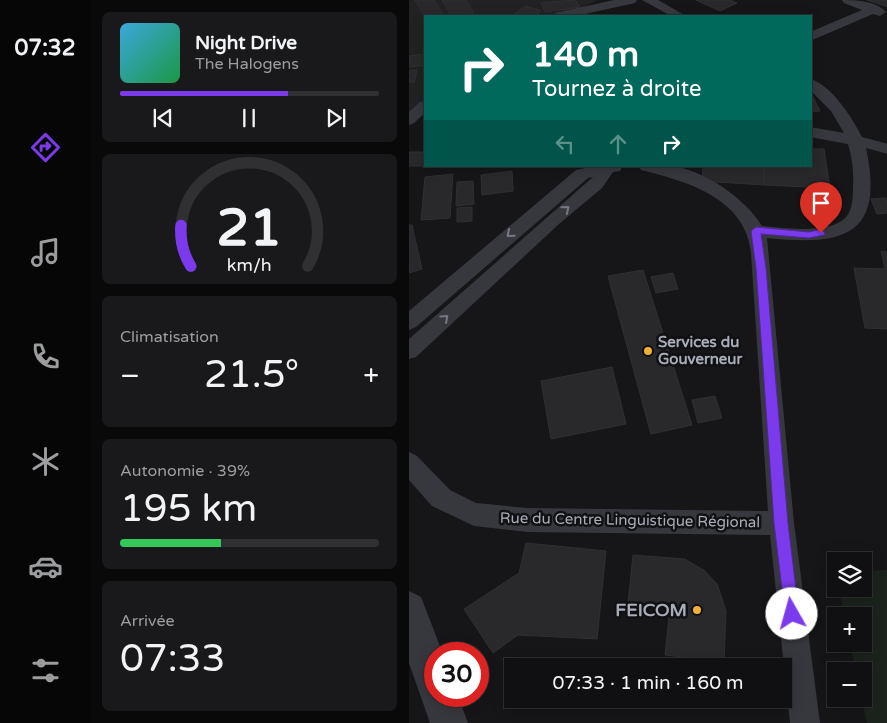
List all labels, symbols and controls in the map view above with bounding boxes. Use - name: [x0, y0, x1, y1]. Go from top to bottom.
- text: Night Drive: [195, 32, 297, 54]
- text: 140 m: [532, 34, 639, 76]
- text: 07:32: [15, 35, 75, 61]
- icon: right: [449, 35, 514, 100]
- text: The Halogens: [195, 54, 299, 74]
- text: Tournez à droite: [532, 76, 701, 102]
- icon: previous: [149, 104, 177, 132]
- icon: pause: [235, 104, 263, 132]
- icon: next: [322, 104, 350, 132]
- icon: directions: [28, 130, 63, 165]
- icon: left: [551, 130, 579, 158]
- icon: ahead: [604, 130, 632, 158]
- icon: right: [657, 130, 685, 158]
- pin: [800, 182, 842, 233]
- icon: arrive: [807, 189, 835, 217]
- text: 21: [217, 197, 282, 260]
- one-way arrow: [560, 206, 569, 215]
- one-way arrow: [507, 229, 516, 237]
- icon: music: [28, 235, 63, 270]
- text: km/h: [227, 255, 272, 276]
- one-way arrow: [440, 315, 449, 324]
- text: Climatisation: [120, 327, 219, 347]
- place label: Services du Gouverneur: [658, 333, 742, 368]
- icon: phone: [28, 339, 63, 374]
- marker: Services du Gouverneur: [642, 345, 654, 357]
- text: 21.5°: [204, 352, 299, 398]
- text: −: [120, 359, 140, 393]
- text: +: [363, 359, 379, 393]
- icon: climate: [28, 444, 63, 479]
- text: Autonomie · 39%: [120, 461, 250, 481]
- text: 195 km: [120, 486, 257, 532]
- street label: Rue du Centre Linguistique Régional: [500, 509, 760, 531]
- icon: car: [28, 549, 63, 584]
- map controls: [827, 552, 872, 707]
- button: layers: [827, 552, 872, 597]
- position arrow: [765, 587, 817, 639]
- place label: FEICOM: [615, 599, 687, 621]
- marker: FEICOM: [691, 604, 703, 616]
- button: +: [827, 607, 872, 652]
- text: Arrivée: [120, 611, 175, 631]
- text: 07:33: [120, 636, 225, 682]
- speed limit sign: 30: [424, 642, 489, 707]
- icon: filters: [28, 653, 63, 688]
- button: −: [827, 662, 872, 707]
- text: 07:33 · 1 min · 160 m: [552, 672, 744, 694]

